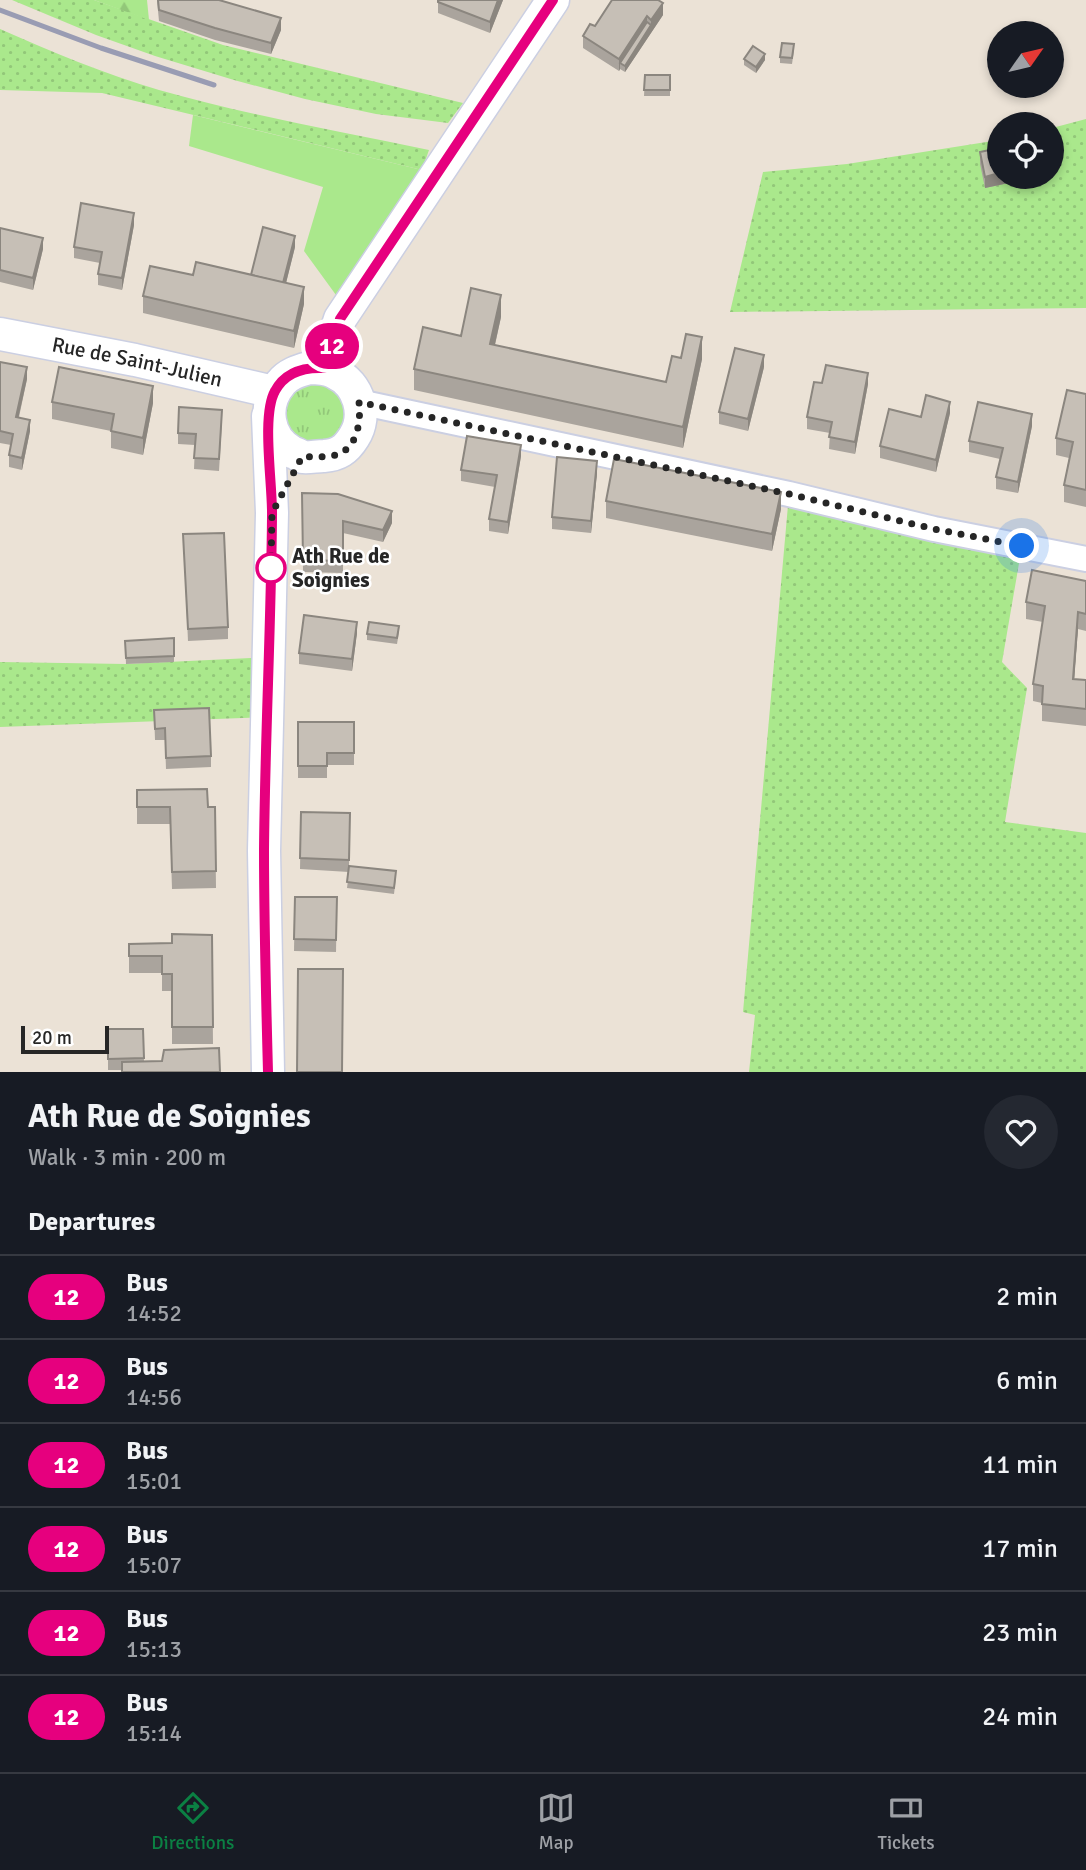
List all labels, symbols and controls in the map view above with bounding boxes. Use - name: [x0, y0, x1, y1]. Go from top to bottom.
- north arrow: [987, 21, 1064, 98]
- map controls: [987, 21, 1064, 189]
- button: locate: [987, 112, 1064, 189]
- line badge: 12: [300, 323, 364, 369]
- street label: Rue de Saint-Julien: [50, 331, 225, 393]
- text: 12: [319, 331, 345, 361]
- your location: [1004, 528, 1039, 563]
- place label: Ath Rue de Soignies: [292, 543, 390, 593]
- marker: Ath Rue de Soignies: [256, 553, 286, 583]
- scale bar: [21, 1023, 108, 1055]
- text: 20 m: [32, 1026, 72, 1050]
- button: heart: [984, 1095, 1058, 1169]
- text: Ath Rue de Soignies: [28, 1096, 311, 1137]
- text: Walk · 3 min · 200 m: [28, 1143, 226, 1172]
- text: Departures: [28, 1206, 155, 1238]
- text: Bus: [126, 1267, 168, 1299]
- text: 2 min: [996, 1281, 1058, 1313]
- text: 12: [54, 1282, 79, 1312]
- text: 14:52: [126, 1299, 182, 1328]
- text: Bus: [126, 1351, 168, 1383]
- text: 6 min: [996, 1365, 1058, 1397]
- text: 12: [54, 1366, 79, 1396]
- text: 14:56: [126, 1383, 182, 1412]
- text: Bus: [126, 1435, 168, 1467]
- text: 11 min: [982, 1449, 1058, 1481]
- text: 12: [54, 1450, 79, 1480]
- text: 15:01: [126, 1467, 182, 1496]
- text: Bus: [126, 1519, 168, 1551]
- text: 17 min: [982, 1533, 1058, 1565]
- text: 12: [54, 1534, 79, 1564]
- text: 15:07: [126, 1551, 182, 1580]
- text: Bus: [126, 1603, 168, 1635]
- text: 23 min: [982, 1617, 1058, 1649]
- text: 12: [54, 1618, 79, 1648]
- text: 15:13: [126, 1635, 182, 1664]
- text: Bus: [126, 1687, 168, 1719]
- text: 24 min: [982, 1701, 1058, 1733]
- text: 12: [54, 1702, 79, 1732]
- text: 15:14: [126, 1719, 182, 1748]
- tab: Directions: [151, 1789, 234, 1855]
- tab: Map: [537, 1789, 575, 1855]
- tab: Tickets: [878, 1789, 935, 1855]

